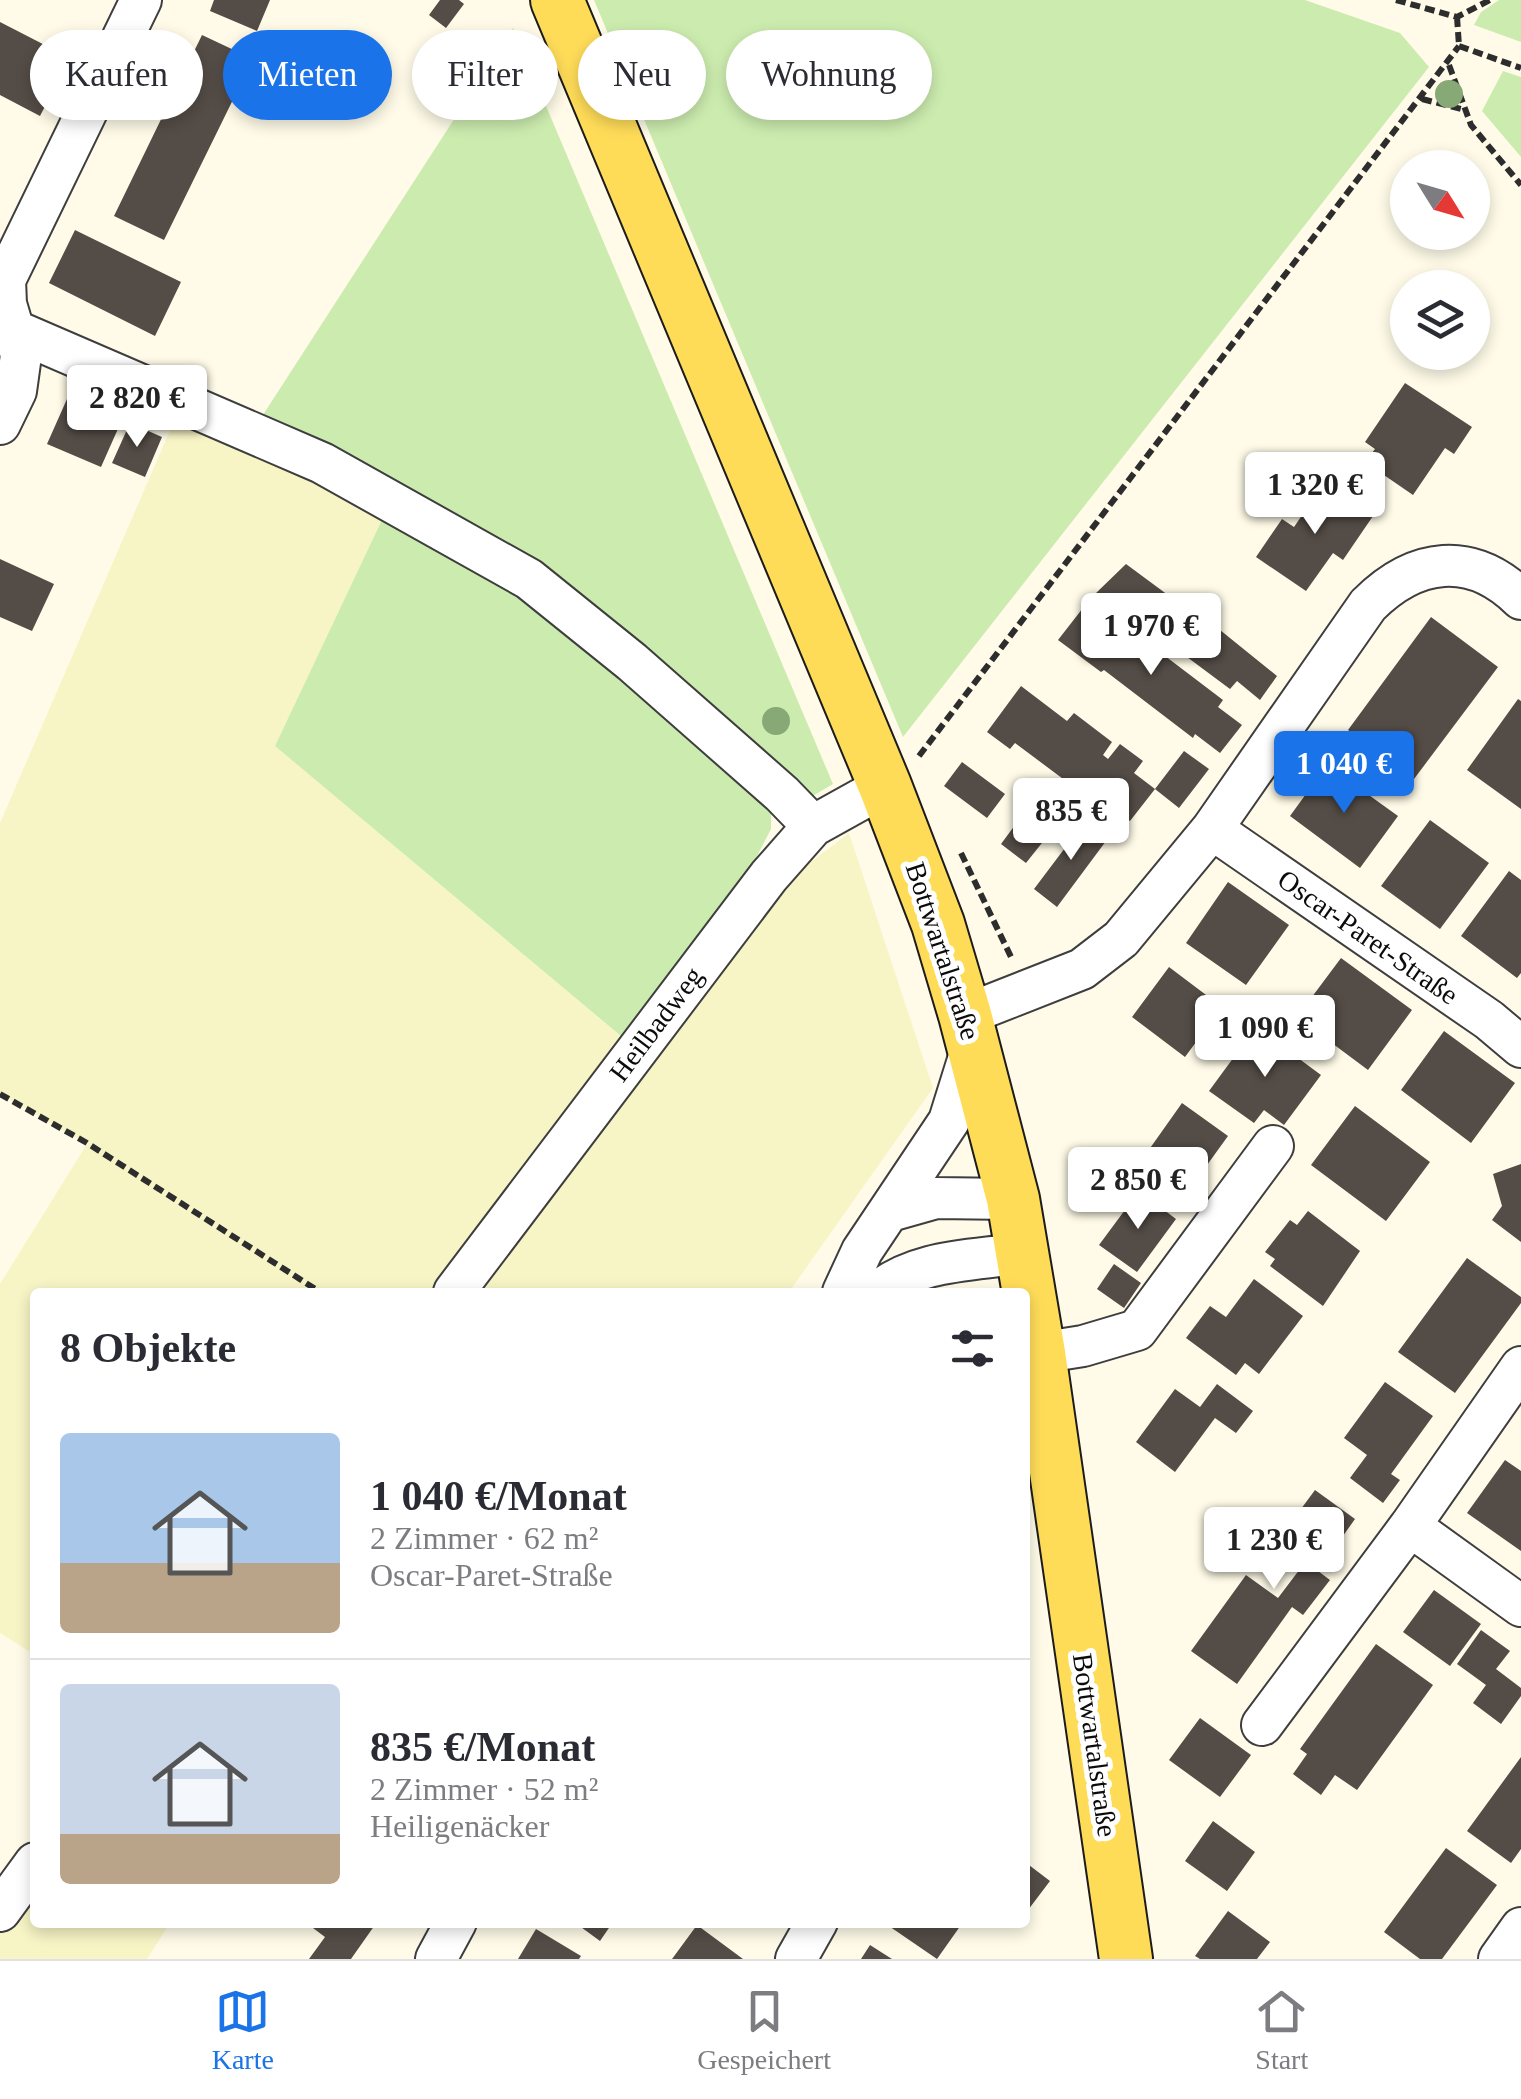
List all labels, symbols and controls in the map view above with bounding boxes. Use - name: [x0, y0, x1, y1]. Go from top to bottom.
- chip: Kaufen: [30, 30, 203, 120]
- chip: Mieten: [223, 30, 392, 120]
- chip: Filter: [412, 30, 558, 120]
- chip: Neu: [578, 30, 706, 120]
- chip: Wohnung: [726, 30, 932, 120]
- north arrow: [1390, 150, 1490, 250]
- map controls: [1390, 150, 1490, 370]
- button: layers: [1390, 270, 1490, 370]
- pin: 2 820 €: [45, 365, 229, 450]
- text: 2 820 €: [89, 379, 185, 415]
- pin: 1 320 €: [1223, 452, 1407, 537]
- text: 1 320 €: [1267, 466, 1363, 502]
- pin: 1 970 €: [1059, 593, 1243, 678]
- text: 1 970 €: [1103, 607, 1199, 643]
- pin: 1 040 €: [1252, 731, 1436, 816]
- text: 1 040 €: [1296, 745, 1392, 781]
- pin: 835 €: [1001, 778, 1141, 863]
- text: 835 €: [1035, 792, 1107, 828]
- street label: Bottwartalstraße: [900, 858, 986, 1044]
- street label: Oscar-Paret-Straße: [1272, 863, 1464, 1011]
- street label: Heilbadweg: [603, 961, 709, 1087]
- pin: 1 090 €: [1173, 995, 1357, 1080]
- text: 1 090 €: [1217, 1009, 1313, 1045]
- pin: 2 850 €: [1046, 1147, 1230, 1232]
- text: 2 850 €: [1090, 1161, 1186, 1197]
- icon: filters: [945, 1321, 1000, 1376]
- text: 8 Objekte: [60, 1325, 236, 1371]
- icon: home: [140, 1473, 260, 1593]
- text: 1 040 €/Monat: [370, 1473, 627, 1519]
- pin: 1 230 €: [1182, 1507, 1366, 1592]
- text: 2 Zimmer · 62 m²: [370, 1520, 598, 1556]
- text: 1 230 €: [1226, 1521, 1322, 1557]
- text: Oscar-Paret-Straße: [370, 1557, 613, 1593]
- street label: Bottwartalstraße: [1067, 1651, 1123, 1839]
- icon: home: [140, 1724, 260, 1844]
- text: 835 €/Monat: [370, 1724, 595, 1770]
- text: 2 Zimmer · 52 m²: [370, 1771, 598, 1807]
- text: Heiligenäcker: [370, 1808, 549, 1844]
- tab: Karte: [212, 1984, 274, 2076]
- tab: Gespeichert: [697, 1984, 831, 2076]
- tab: Start: [1254, 1984, 1309, 2076]

